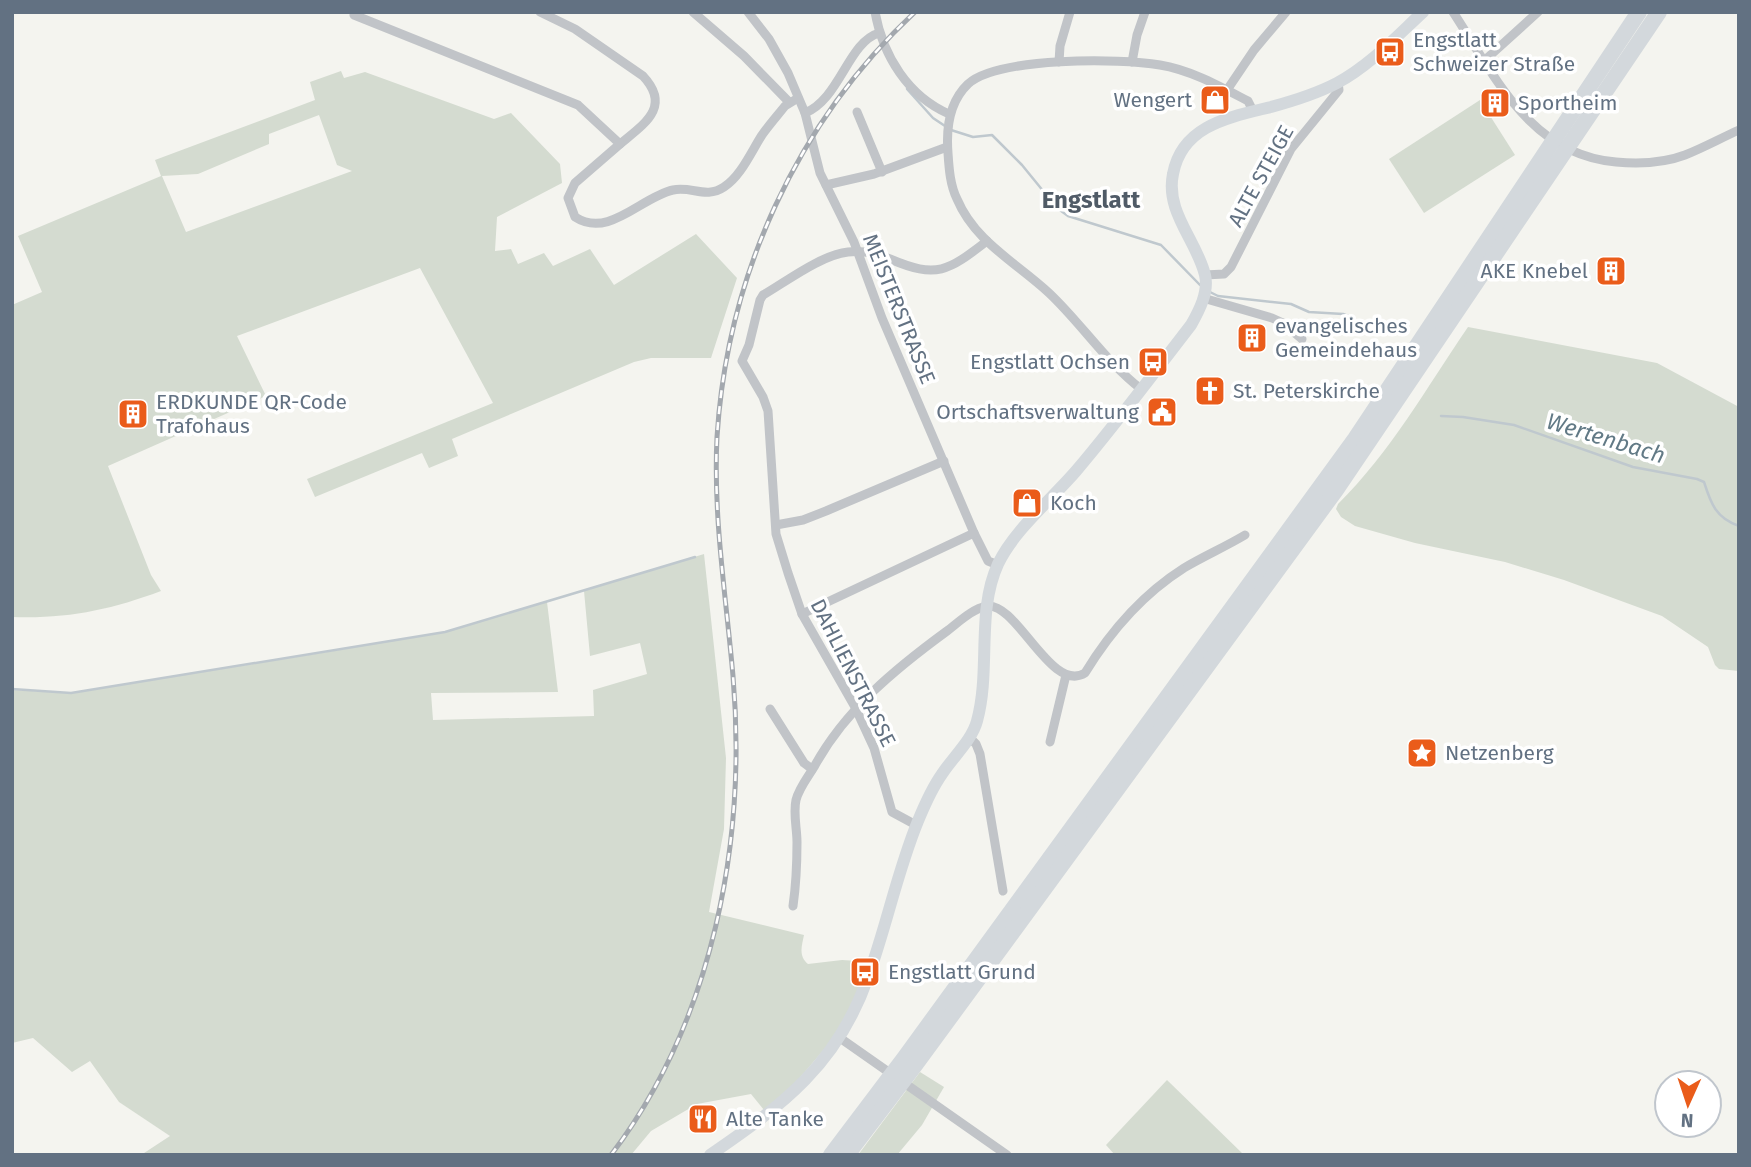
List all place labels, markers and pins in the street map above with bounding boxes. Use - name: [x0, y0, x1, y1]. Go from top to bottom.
- place label: Engstlatt Schweizer Straße: [1413, 27, 1575, 77]
- bus stop icon: Engstlatt Schweizer Straße: [1373, 35, 1407, 69]
- shop icon: Wengert: [1198, 83, 1232, 117]
- building icon: Sportheim: [1478, 86, 1512, 120]
- place label: Wengert: [1113, 87, 1192, 113]
- place label: Sportheim: [1518, 90, 1618, 116]
- building icon: AKE Knebel: [1594, 254, 1628, 288]
- place label: AKE Knebel: [1481, 258, 1588, 284]
- place label: evangelisches Gemeindehaus: [1275, 313, 1417, 363]
- building icon: evangelisches Gemeindehaus: [1235, 321, 1269, 355]
- bus stop icon: Engstlatt Ochsen: [1136, 345, 1170, 379]
- place label: Engstlatt Ochsen: [970, 349, 1130, 375]
- church icon: St. Peterskirche: [1193, 374, 1227, 408]
- place label: St. Peterskirche: [1233, 378, 1380, 404]
- place label: ERDKUNDE QR-Code Trafohaus: [156, 389, 347, 439]
- public building icon: Ortschaftsverwaltung: [1145, 395, 1179, 429]
- building icon: ERDKUNDE QR-Code Trafohaus: [116, 397, 150, 431]
- place label: Ortschaftsverwaltung: [936, 399, 1139, 425]
- shop icon: Koch: [1010, 486, 1044, 520]
- place label: Koch: [1050, 490, 1097, 516]
- place icon: Netzenberg: [1405, 736, 1439, 770]
- place label: Netzenberg: [1445, 740, 1554, 766]
- bus stop icon: Engstlatt Grund: [848, 955, 882, 989]
- place label: Engstlatt Grund: [888, 959, 1036, 985]
- restaurant icon: Alte Tanke: [686, 1102, 720, 1136]
- place label: Alte Tanke: [726, 1106, 824, 1132]

